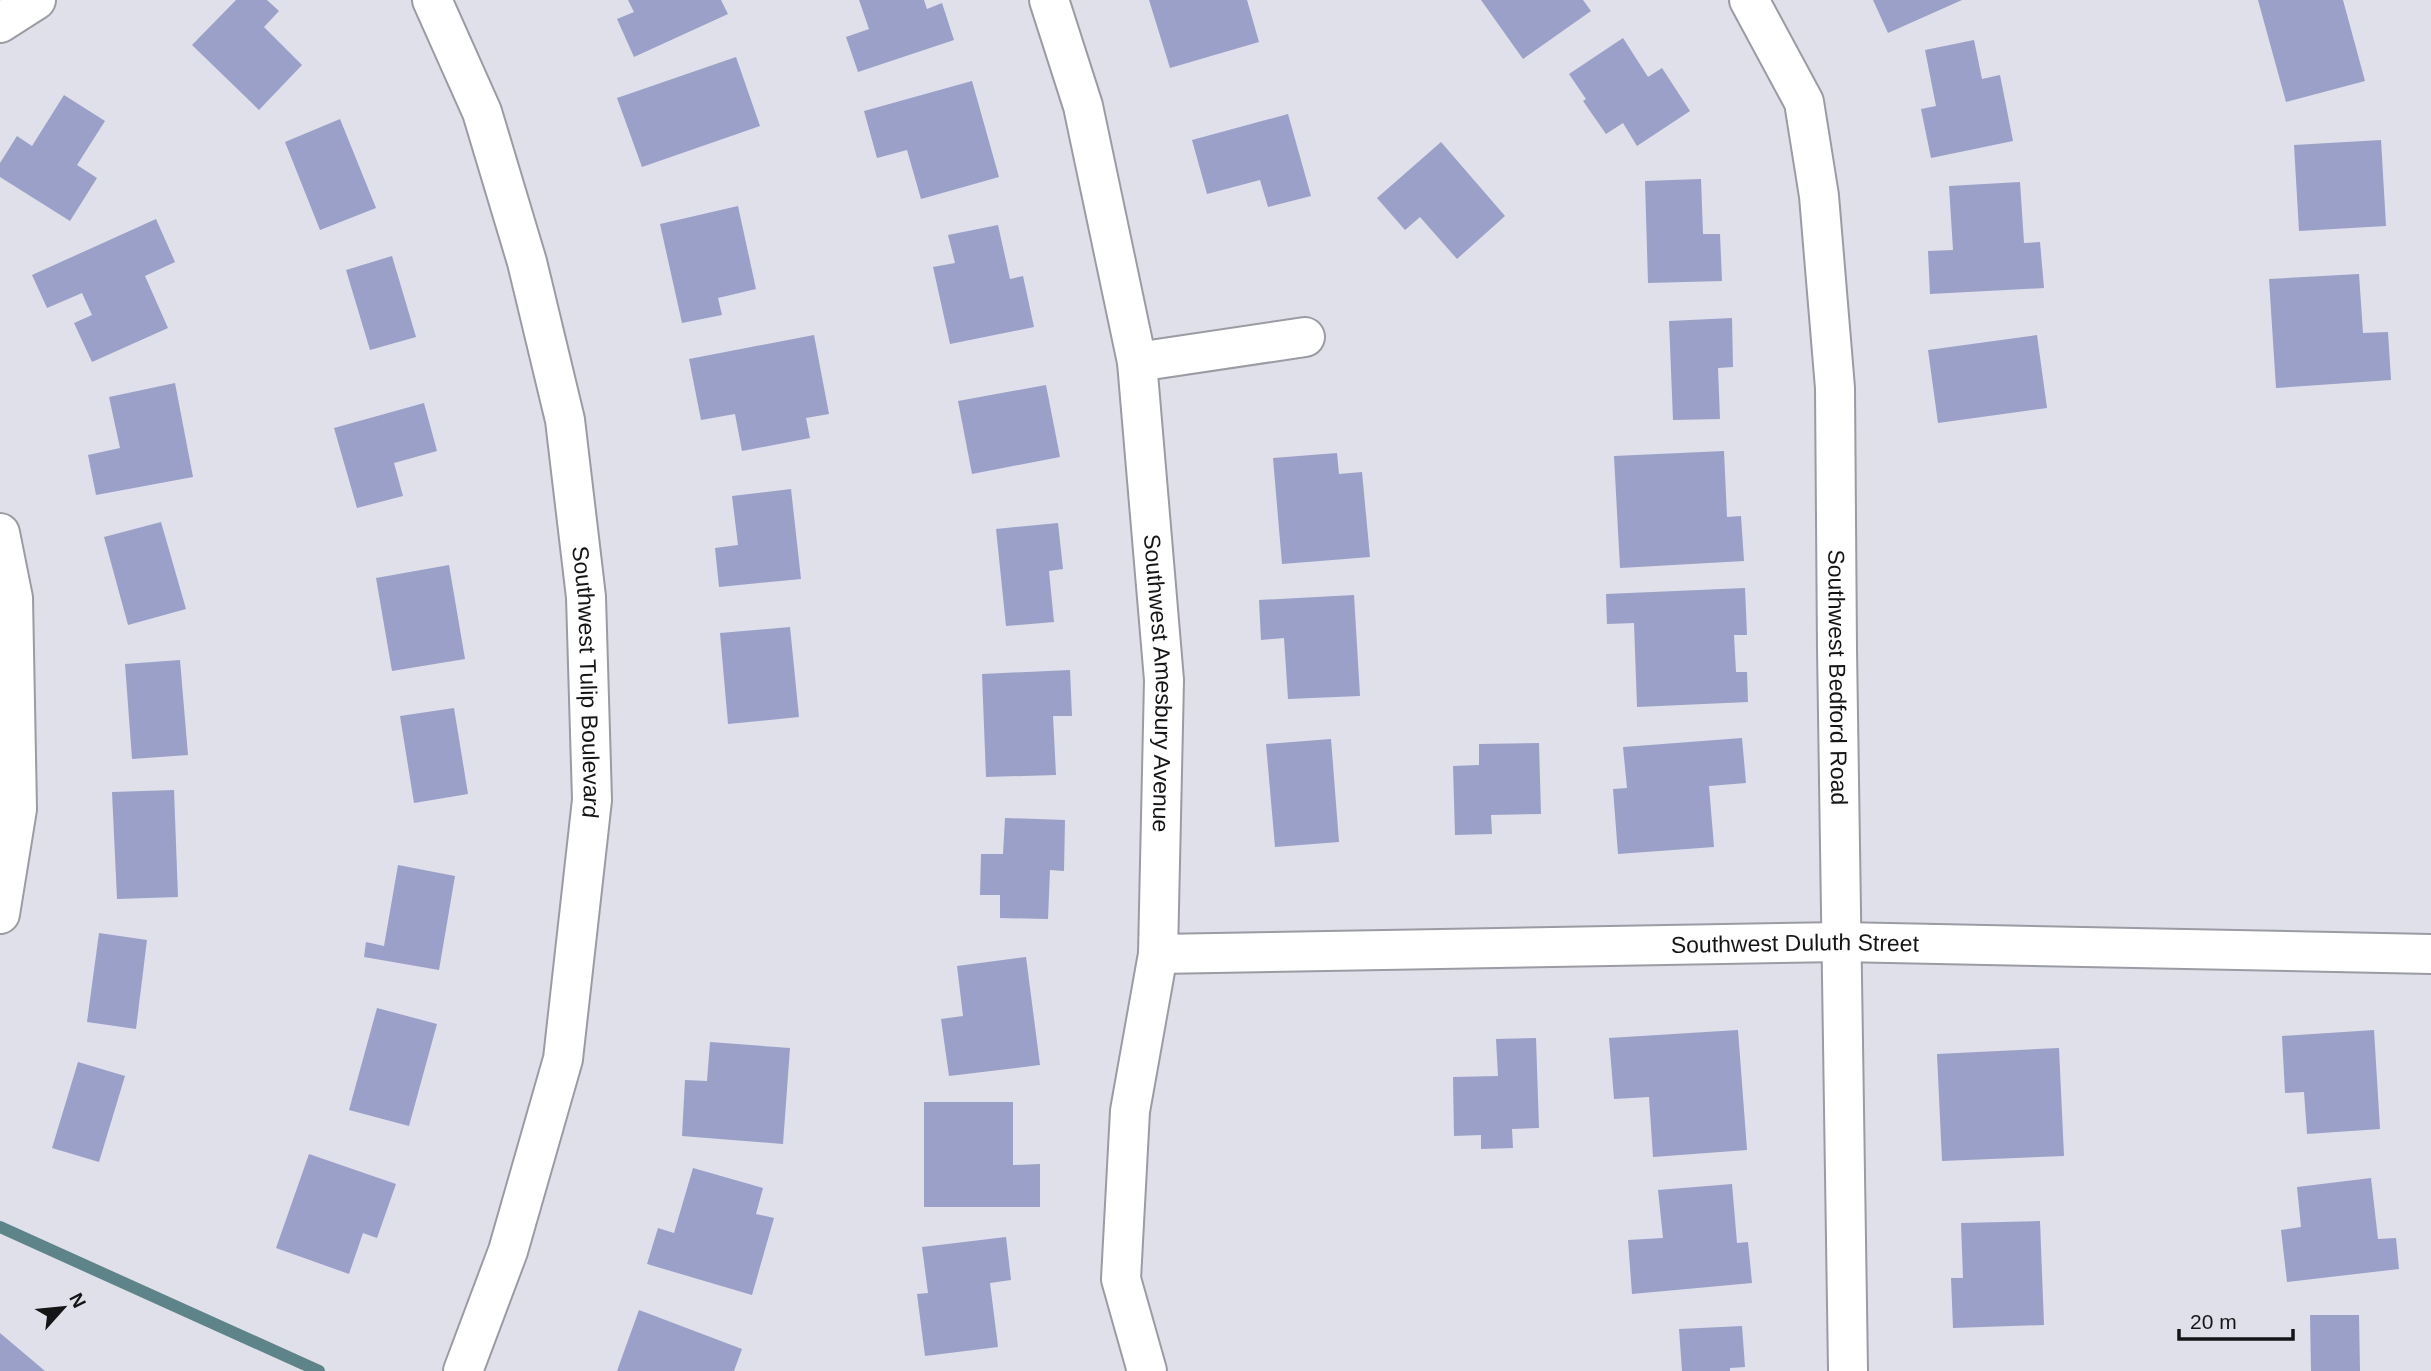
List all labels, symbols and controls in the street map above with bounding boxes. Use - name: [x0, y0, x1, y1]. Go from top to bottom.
- street label: Southwest Amesbury Avenue: [1139, 533, 1177, 833]
- street label: Southwest Tulip Boulevard: [567, 545, 605, 819]
- street label: Southwest Bedford Road: [1823, 549, 1852, 805]
- street label: Southwest Duluth Street: [1671, 929, 1920, 958]
- north arrow: [28, 1273, 98, 1343]
- text: N: [65, 1290, 90, 1311]
- scale bar: [2179, 1298, 2293, 1342]
- text: 20 m: [2190, 1310, 2237, 1333]

